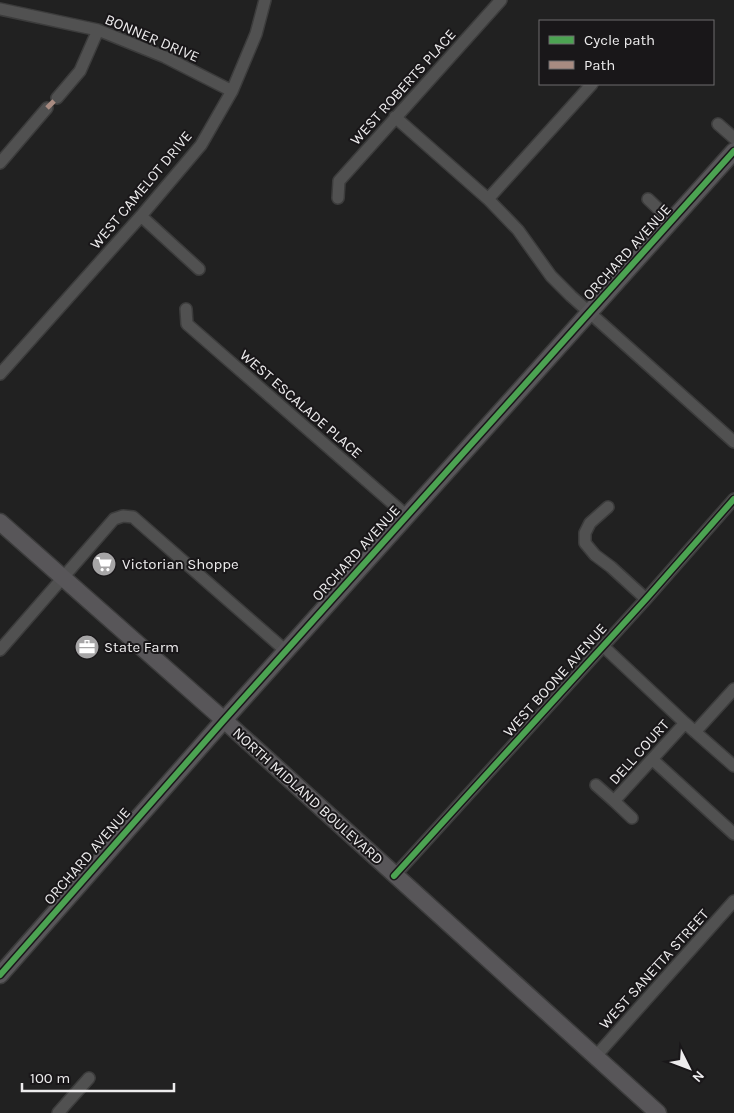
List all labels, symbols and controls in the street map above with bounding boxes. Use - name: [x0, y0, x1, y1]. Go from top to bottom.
- street label: BONNER DRIVE: [102, 10, 202, 66]
- legend: [539, 20, 714, 85]
- street label: WEST ROBERTS PLACE: [346, 25, 460, 149]
- text: Cycle path: [584, 31, 655, 49]
- text: Path: [584, 56, 615, 74]
- street label: WEST CAMELOT DRIVE: [86, 127, 196, 253]
- street label: ORCHARD AVENUE: [579, 200, 675, 304]
- street label: WEST ESCALADE PLACE: [236, 346, 366, 462]
- street label: ORCHARD AVENUE: [308, 501, 404, 605]
- supermarket icon: Victorian Shoppe: [91, 551, 117, 577]
- place label: Victorian Shoppe: [122, 555, 239, 573]
- street label: WEST BOONE AVENUE: [499, 620, 611, 740]
- office icon: State Farm: [74, 634, 100, 660]
- place label: State Farm: [104, 638, 179, 656]
- street label: DELL COURT: [605, 715, 673, 788]
- street label: NORTH MIDLAND BOULEVARD: [229, 724, 387, 868]
- street label: ORCHARD AVENUE: [40, 804, 134, 908]
- street label: WEST SANETTA STREET: [595, 905, 713, 1033]
- north arrow: [664, 1043, 714, 1093]
- scale bar: [22, 1060, 175, 1092]
- text: N: [689, 1067, 708, 1086]
- text: 100 m: [30, 1069, 70, 1087]

